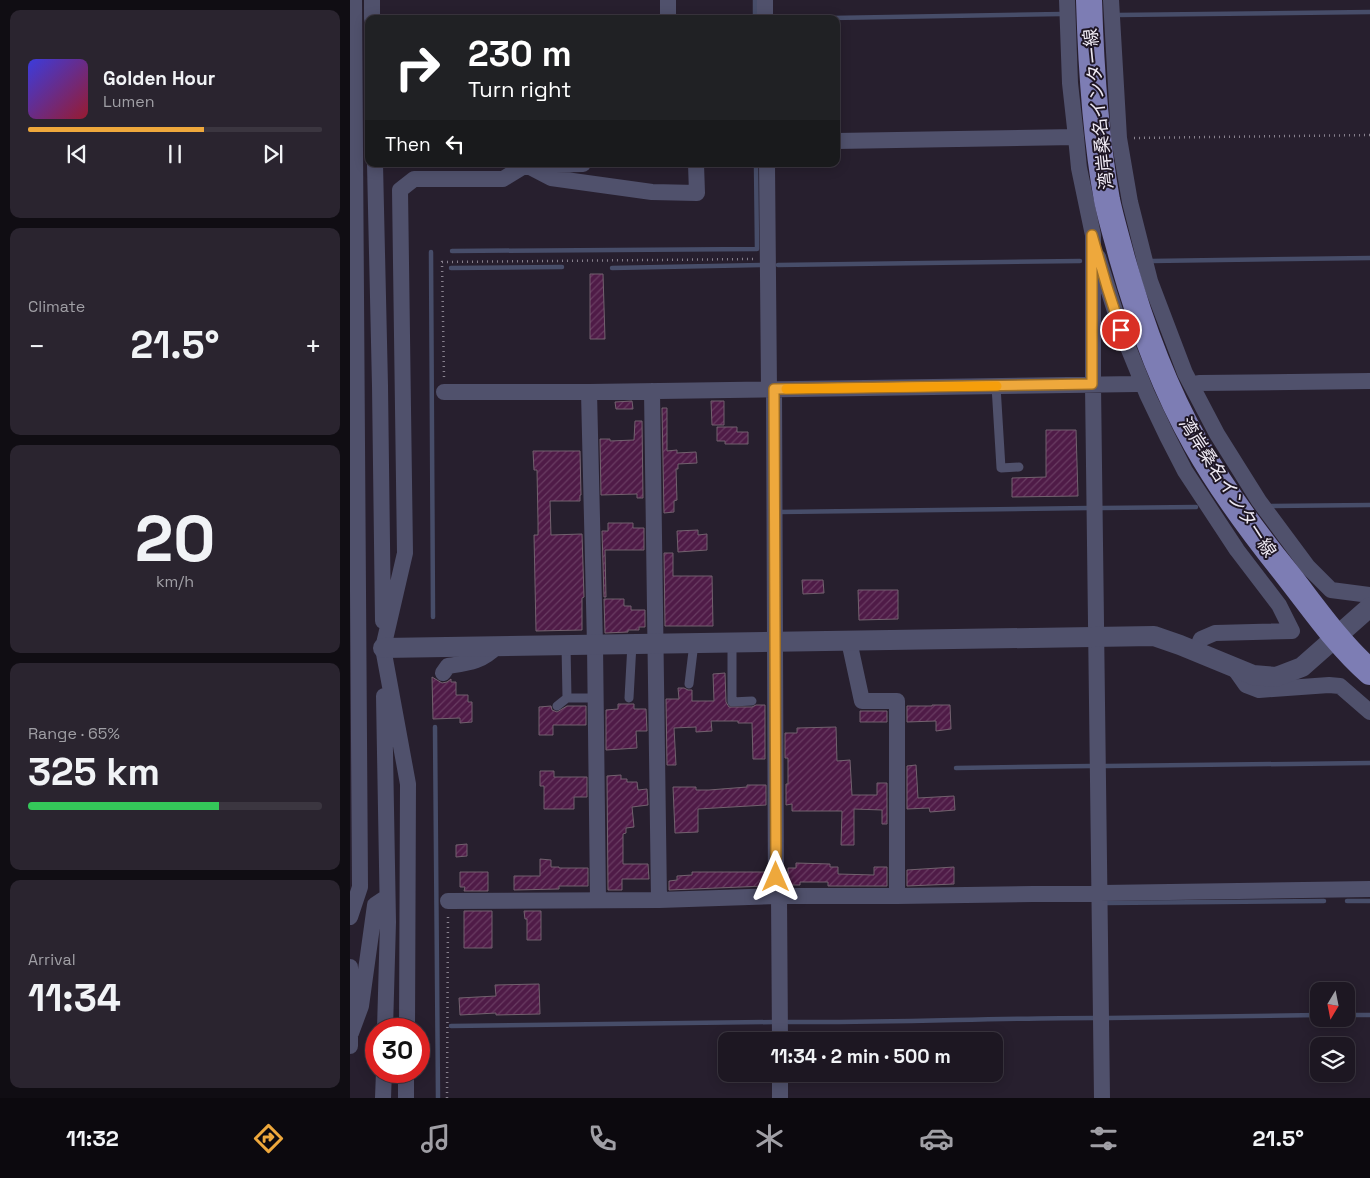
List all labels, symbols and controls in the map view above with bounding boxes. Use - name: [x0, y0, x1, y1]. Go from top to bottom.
- street label: 湾岸桑名インター線: [1078, 27, 1118, 191]
- text: 230 m: [468, 32, 572, 76]
- icon: right: [385, 35, 450, 100]
- text: Golden Hour: [103, 66, 215, 91]
- text: Turn right: [468, 75, 571, 103]
- text: Lumen: [103, 91, 155, 112]
- icon: left: [441, 130, 469, 158]
- text: Then: [385, 132, 431, 157]
- icon: previous: [63, 140, 91, 168]
- icon: pause: [161, 140, 189, 168]
- icon: next: [259, 140, 287, 168]
- text: Climate: [28, 296, 85, 317]
- pin: [1100, 309, 1142, 351]
- icon: arrive: [1107, 316, 1135, 344]
- text: 21.5°: [131, 321, 219, 369]
- text: −: [28, 328, 45, 364]
- text: +: [305, 328, 322, 364]
- street label: 湾岸桑名インター線: [1174, 413, 1282, 561]
- text: 20: [135, 497, 215, 580]
- text: km/h: [156, 571, 194, 592]
- text: Range · 65%: [28, 723, 120, 744]
- text: 325 km: [28, 748, 160, 796]
- position arrow: [749, 850, 801, 902]
- text: Arrival: [28, 949, 76, 970]
- text: 11:34: [28, 974, 121, 1022]
- north arrow: [1310, 982, 1355, 1028]
- map controls: [1310, 982, 1355, 1082]
- speed limit sign: 30: [365, 1018, 430, 1083]
- button: layers: [1310, 1037, 1355, 1082]
- text: 11:34 · 2 min · 500 m: [770, 1044, 951, 1069]
- icon: directions: [251, 1121, 286, 1156]
- icon: music: [418, 1121, 453, 1156]
- icon: phone: [585, 1121, 620, 1156]
- icon: climate: [752, 1121, 787, 1156]
- icon: car: [919, 1121, 954, 1156]
- icon: filters: [1086, 1121, 1121, 1156]
- text: 11:32: [66, 1124, 119, 1152]
- text: 21.5°: [1253, 1124, 1304, 1152]

